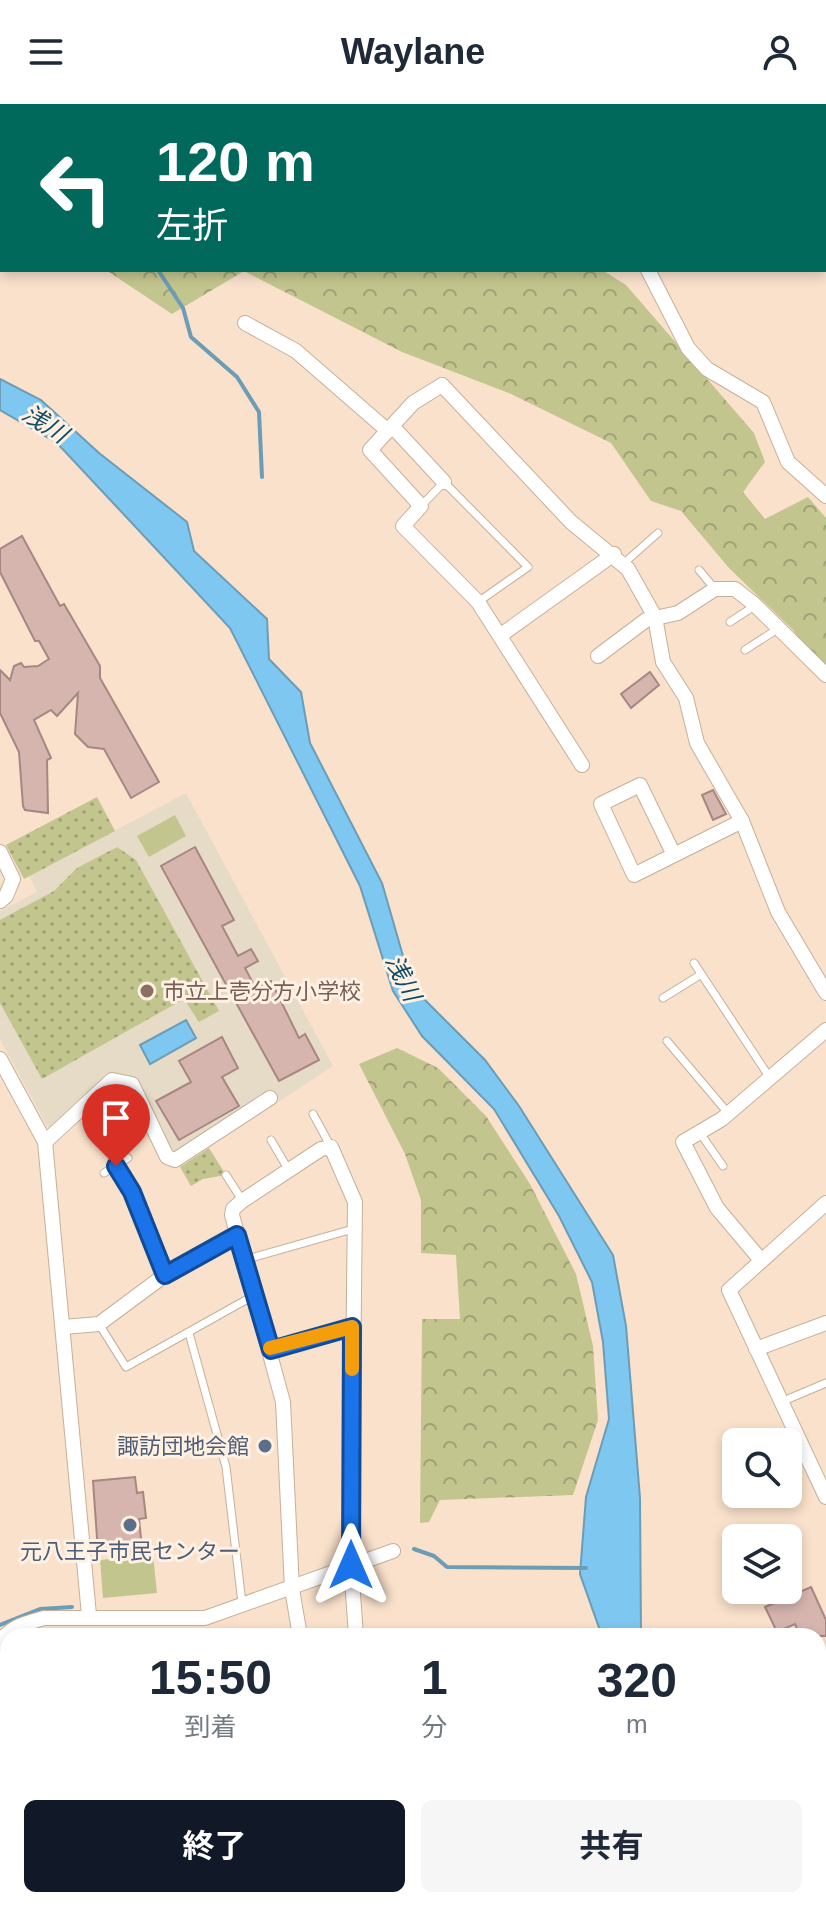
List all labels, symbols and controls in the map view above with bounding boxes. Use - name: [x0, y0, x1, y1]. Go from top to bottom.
- icon: menu: [24, 30, 68, 74]
- icon: person: [758, 30, 802, 74]
- text: Waylane: [341, 31, 485, 72]
- text: 120 m: [156, 130, 315, 193]
- icon: left: [24, 136, 128, 240]
- text: 左折: [156, 205, 228, 246]
- water label: 浅川: [18, 399, 75, 450]
- water label: 浅川: [381, 950, 427, 1008]
- place label: 市立上壱分方小学校: [163, 979, 361, 1004]
- marker: 市立上壱分方小学校: [138, 982, 156, 1000]
- pin: [82, 1084, 150, 1166]
- icon: arrive: [94, 1096, 138, 1140]
- map controls: [722, 1428, 802, 1604]
- button: search: [722, 1428, 802, 1508]
- place label: 諏訪団地会館: [117, 1434, 249, 1459]
- marker: 諏訪団地会館: [256, 1437, 274, 1455]
- marker: 元八王子市民センター: [121, 1516, 139, 1534]
- position arrow: [309, 1523, 393, 1607]
- button: layers: [722, 1524, 802, 1604]
- place label: 元八王子市民センター: [20, 1539, 240, 1564]
- text: 15:50: [149, 1651, 272, 1704]
- text: 1: [421, 1651, 448, 1704]
- text: 320: [597, 1654, 677, 1707]
- text: m: [626, 1709, 648, 1739]
- text: 到着: [184, 1712, 237, 1742]
- text: 分: [421, 1712, 447, 1742]
- button: 終了: [24, 1800, 405, 1892]
- button: 共有: [421, 1800, 802, 1892]

